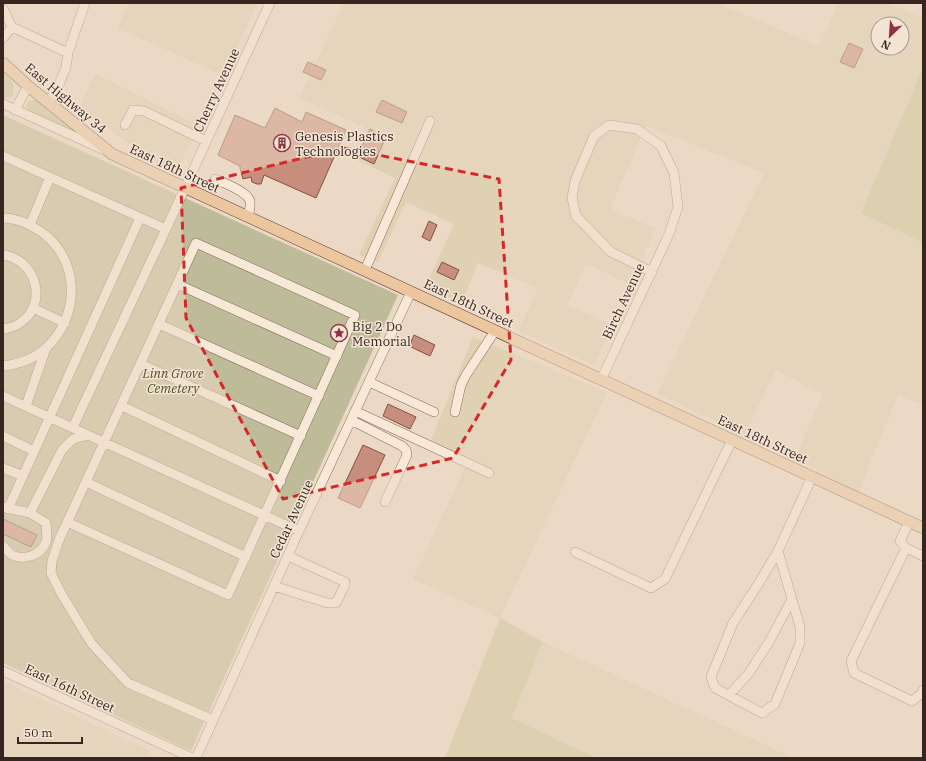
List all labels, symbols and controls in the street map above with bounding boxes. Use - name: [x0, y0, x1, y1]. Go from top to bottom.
- north arrow: [870, 16, 910, 56]
- text: N: [879, 37, 893, 53]
- street label: Cherry Avenue: [190, 45, 243, 135]
- street label: East Highway 34: [21, 59, 110, 138]
- place label: Genesis Plastics Technologies: [295, 128, 394, 160]
- building icon: Genesis Plastics Technologies: [272, 133, 292, 153]
- street label: East 18th Street: [127, 140, 223, 197]
- street label: Birch Avenue: [598, 260, 649, 342]
- street label: East 18th Street: [421, 275, 517, 332]
- place label: Big 2 Do Memorial: [352, 318, 411, 350]
- place icon: Big 2 Do Memorial: [329, 323, 349, 343]
- park label: Linn Grove Cemetery: [142, 365, 204, 397]
- street label: East 18th Street: [715, 411, 811, 468]
- street label: Cedar Avenue: [266, 477, 317, 561]
- street label: East 16th Street: [22, 660, 118, 717]
- scale bar: [18, 719, 82, 745]
- text: 50 m: [24, 725, 53, 740]

